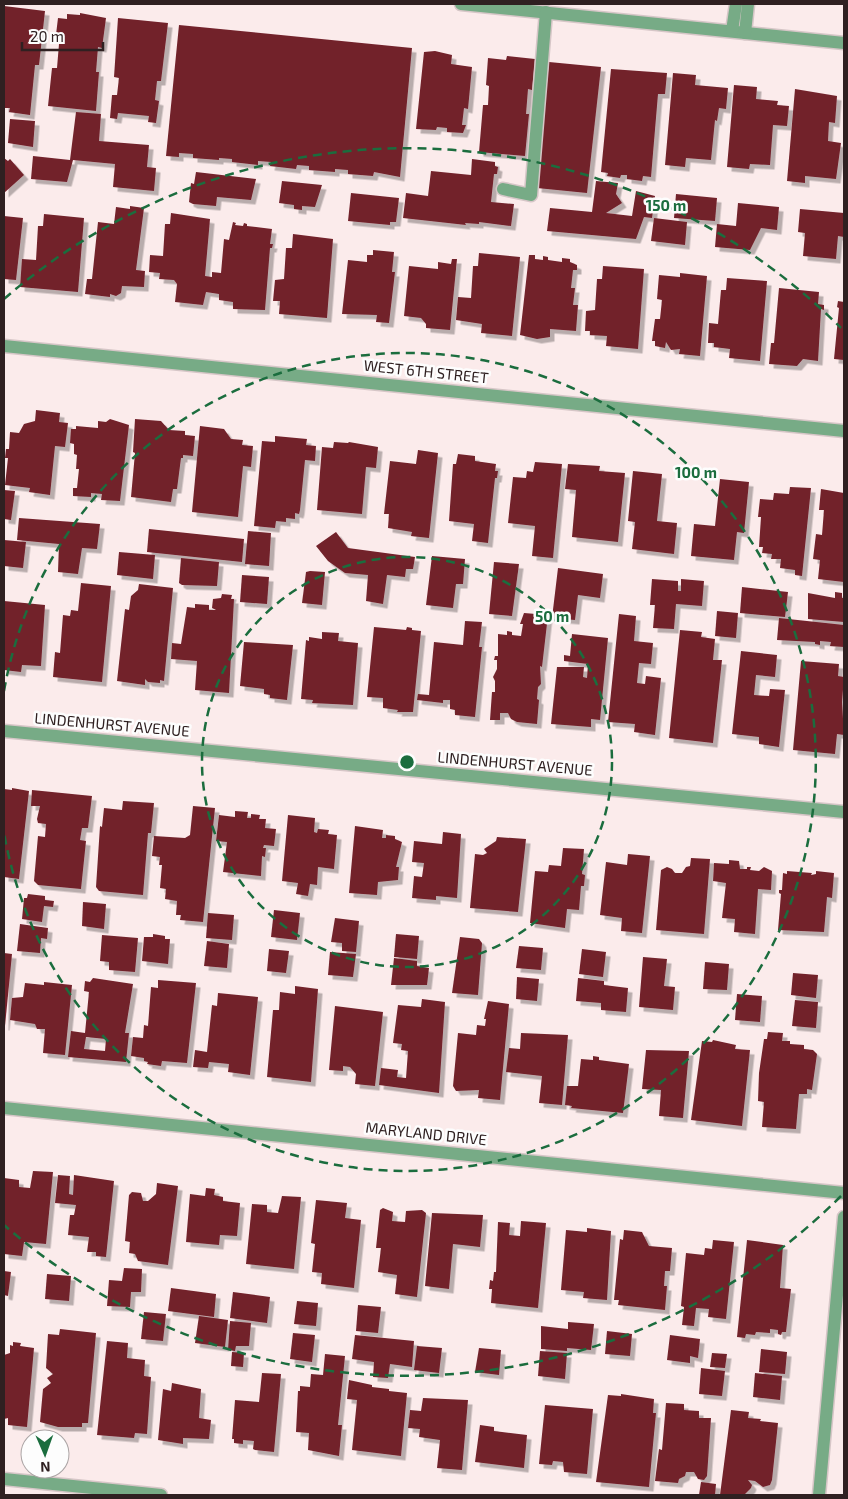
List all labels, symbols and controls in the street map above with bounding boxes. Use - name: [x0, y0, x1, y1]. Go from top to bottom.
- scale bar: [22, 20, 104, 52]
- text: 20 m: [30, 27, 64, 45]
- text: 150 m: [646, 196, 686, 214]
- street label: WEST 6TH STREET: [363, 356, 490, 387]
- text: 100 m: [675, 463, 717, 481]
- text: 50 m: [535, 607, 569, 625]
- street label: LINDENHURST AVENUE: [34, 708, 190, 740]
- street label: LINDENHURST AVENUE: [437, 747, 593, 779]
- centre of rings: [398, 753, 416, 771]
- street label: MARYLAND DRIVE: [365, 1118, 488, 1148]
- north arrow: [20, 1429, 70, 1479]
- text: N: [40, 1459, 51, 1476]

